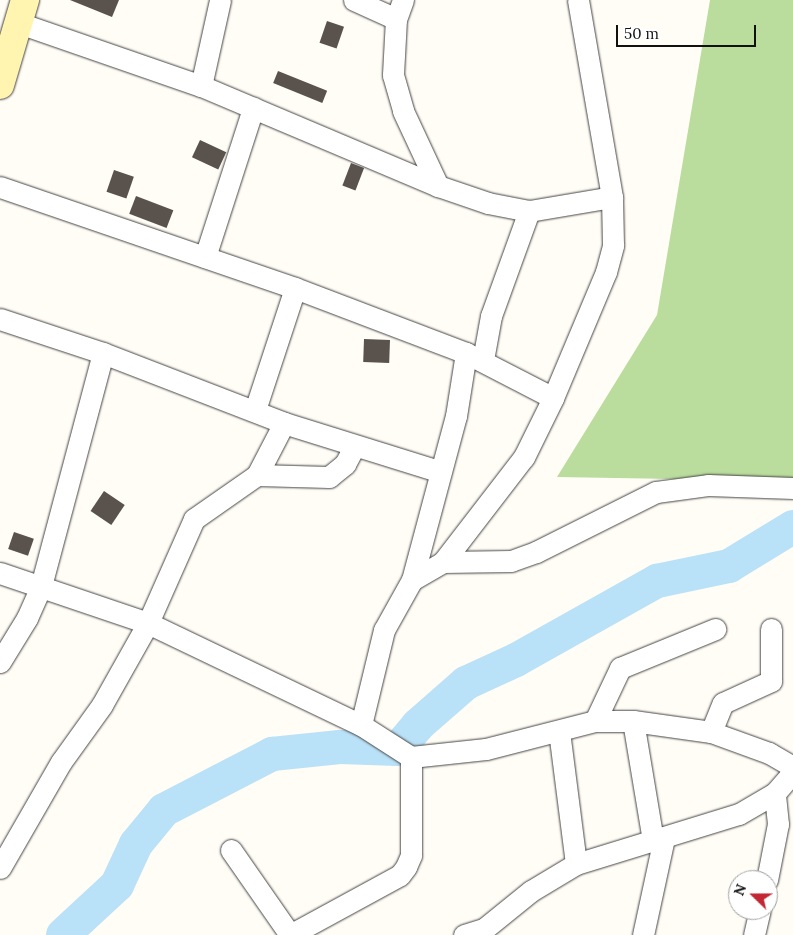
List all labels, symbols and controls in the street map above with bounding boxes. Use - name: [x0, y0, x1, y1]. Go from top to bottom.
- scale bar: [618, 15, 758, 47]
- text: 50 m: [624, 24, 659, 43]
- north arrow: [728, 870, 778, 920]
- text: N: [730, 881, 750, 898]

